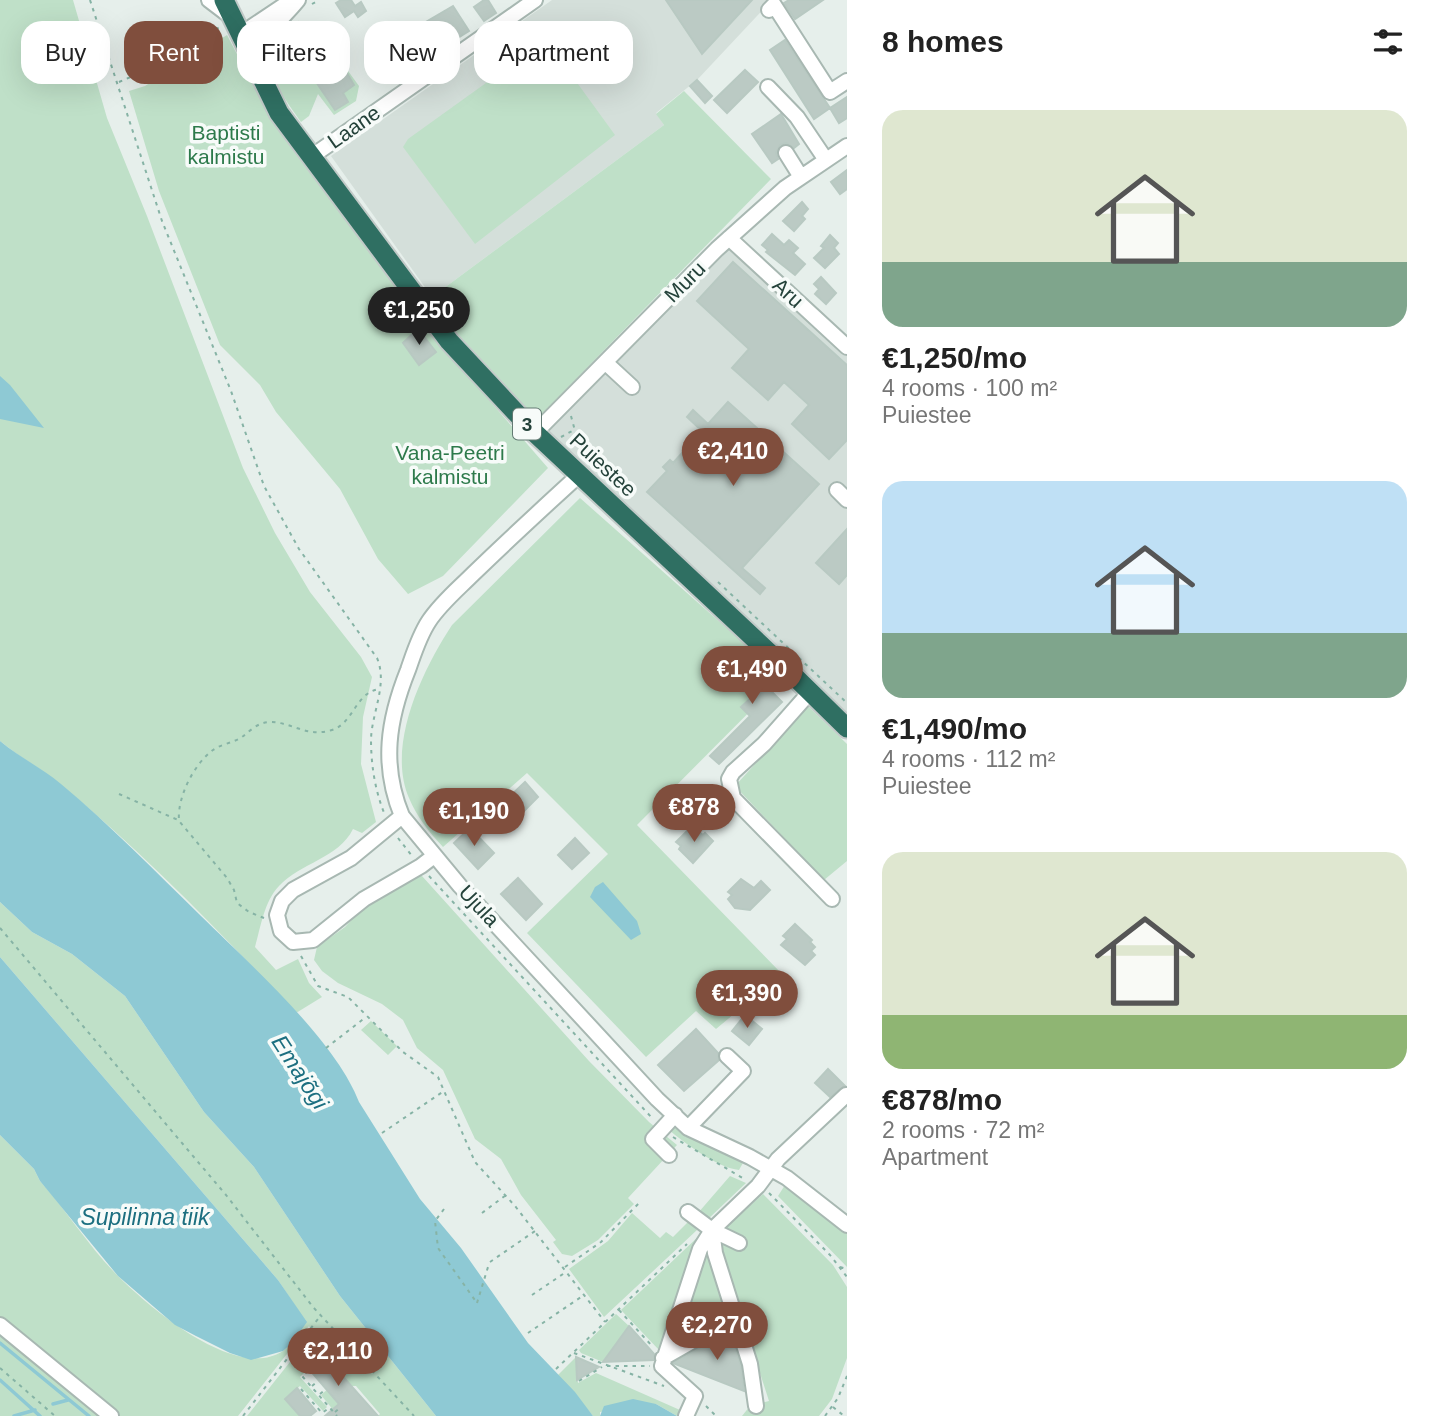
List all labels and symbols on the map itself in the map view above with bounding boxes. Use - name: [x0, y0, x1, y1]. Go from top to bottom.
- street label: Laane: [323, 100, 384, 153]
- park label: Baptisti kalmistu: [187, 121, 265, 168]
- street label: Muru: [660, 257, 710, 307]
- street label: Aru: [769, 273, 808, 312]
- pin: €1,250: [362, 288, 476, 347]
- road number: 3: [513, 408, 541, 440]
- street label: Puiestee: [566, 428, 641, 501]
- pin: €2,410: [676, 428, 790, 488]
- park label: Vana-Peetri kalmistu: [395, 441, 505, 488]
- pin: €1,490: [695, 646, 809, 706]
- pin: €878: [653, 784, 735, 844]
- pin: €1,190: [417, 788, 531, 848]
- street label: Ujula: [455, 880, 504, 931]
- pin: €1,390: [690, 970, 804, 1030]
- water label: Emajõgi: [266, 1030, 334, 1115]
- water label: Supilinna tiik: [80, 1204, 211, 1230]
- pin: €2,270: [660, 1302, 774, 1362]
- pin: €2,110: [281, 1328, 395, 1388]

